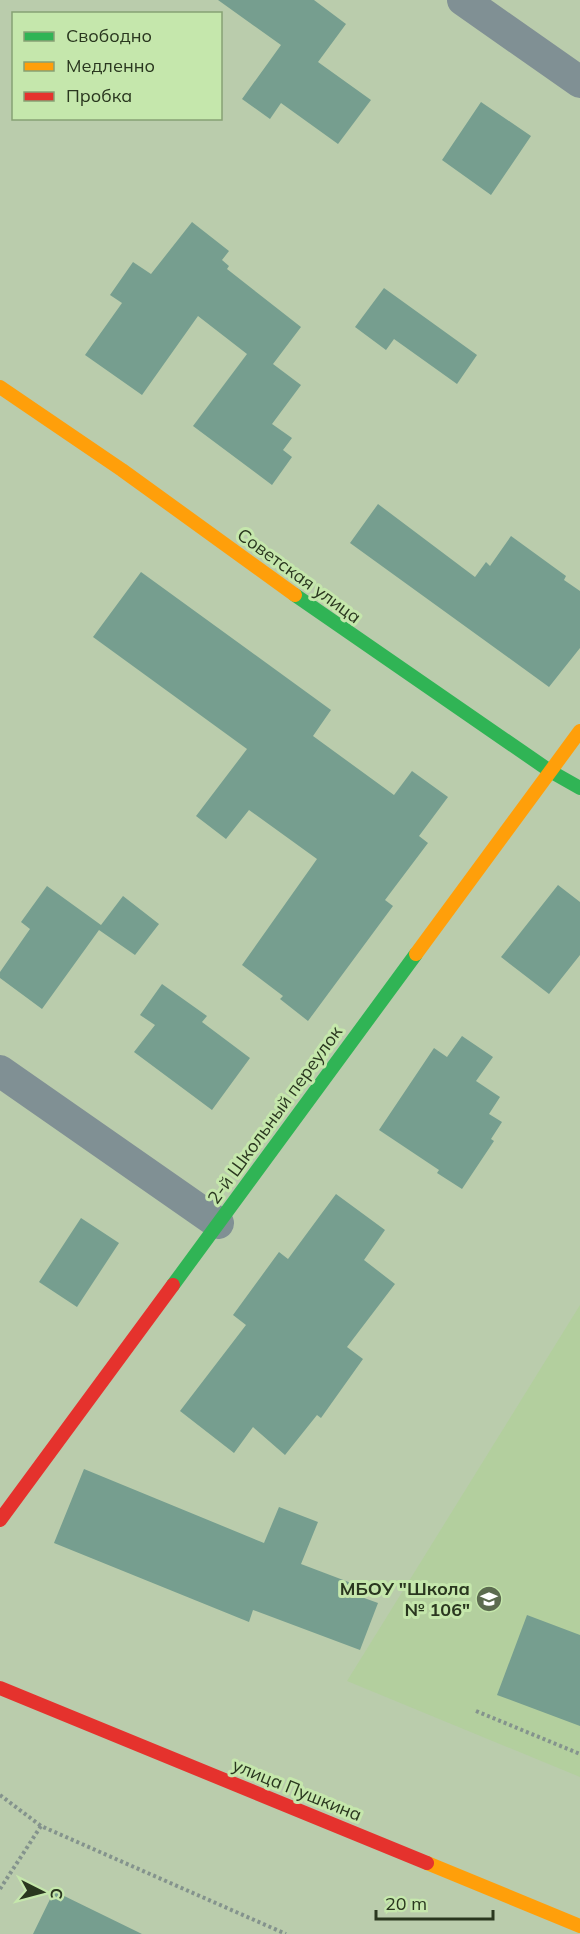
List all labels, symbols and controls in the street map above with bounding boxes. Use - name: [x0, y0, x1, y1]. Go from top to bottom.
- legend: [12, 12, 222, 120]
- text: Свободно: [66, 24, 152, 47]
- text: Медленно: [66, 54, 155, 77]
- text: Пробка: [66, 84, 132, 107]
- street label: Советская улица: [233, 523, 366, 628]
- street label: 2-й Школьный переулок: [202, 1021, 347, 1208]
- place label: МБОУ "Школа № 106": [340, 1577, 470, 1621]
- school or university icon: МБОУ "Школа № 106": [474, 1584, 504, 1614]
- street label: улица Пушкина: [229, 1753, 365, 1826]
- north arrow: [12, 1862, 72, 1922]
- scale bar: [376, 1883, 493, 1921]
- text: С: [46, 1887, 67, 1900]
- text: 20 m: [385, 1892, 427, 1915]

